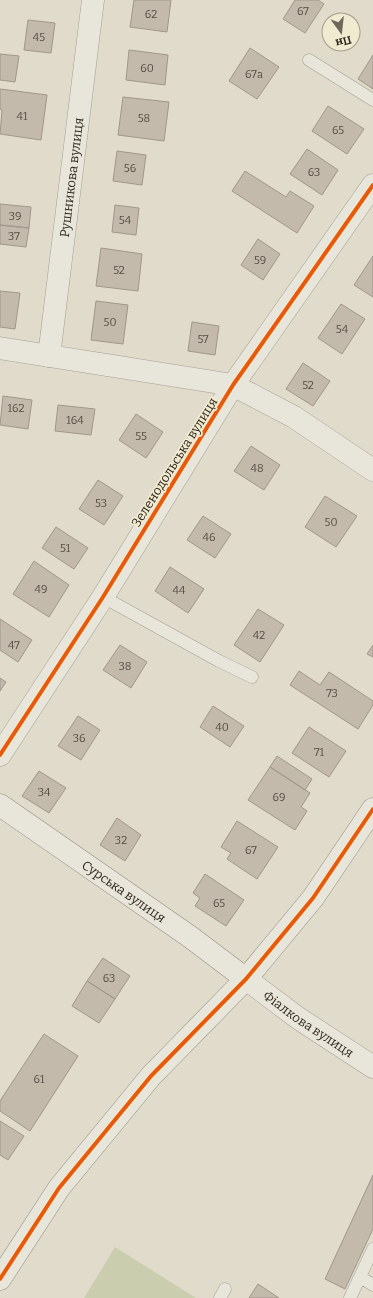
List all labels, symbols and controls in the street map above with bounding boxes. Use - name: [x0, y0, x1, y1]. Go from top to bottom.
- house number: 67: [297, 5, 309, 18]
- house number: 62: [145, 8, 157, 21]
- north arrow: [321, 12, 361, 52]
- house number: 45: [33, 31, 45, 44]
- text: Пн: [334, 33, 353, 50]
- house number: 60: [140, 62, 154, 75]
- house number: 67а: [245, 68, 263, 81]
- house number: 41: [17, 110, 28, 123]
- house number: 58: [138, 112, 150, 125]
- street label: Рушникова вулиця: [57, 117, 86, 238]
- house number: 65: [332, 124, 344, 137]
- house number: 56: [124, 162, 136, 175]
- house number: 63: [308, 166, 320, 179]
- house number: 39: [9, 210, 21, 223]
- house number: 54: [119, 214, 132, 227]
- house number: 37: [8, 230, 20, 243]
- house number: 59: [254, 254, 266, 267]
- house number: 52: [113, 264, 125, 277]
- house number: 50: [104, 316, 116, 329]
- house number: 54: [336, 323, 349, 336]
- house number: 57: [197, 333, 209, 346]
- house number: 52: [302, 379, 314, 392]
- street label: Зеленодольська вулиця: [128, 395, 220, 530]
- house number: 162: [8, 402, 24, 415]
- house number: 164: [66, 414, 84, 427]
- house number: 55: [135, 430, 147, 443]
- house number: 48: [250, 462, 264, 475]
- house number: 53: [95, 497, 107, 510]
- house number: 50: [325, 516, 337, 529]
- house number: 46: [203, 531, 215, 544]
- house number: 51: [60, 542, 71, 555]
- house number: 49: [35, 583, 47, 596]
- house number: 44: [173, 584, 186, 597]
- house number: 42: [253, 629, 265, 642]
- house number: 47: [8, 639, 20, 652]
- house number: 38: [119, 660, 131, 673]
- house number: 73: [326, 687, 338, 700]
- house number: 40: [215, 721, 229, 734]
- house number: 36: [73, 732, 85, 745]
- house number: 71: [314, 746, 325, 759]
- house number: 34: [38, 786, 51, 799]
- house number: 69: [273, 791, 285, 804]
- house number: 32: [115, 834, 127, 847]
- house number: 67: [245, 844, 257, 857]
- street label: Сурська вулиця: [79, 857, 168, 926]
- house number: 65: [213, 897, 225, 910]
- house number: 63: [103, 972, 115, 985]
- street label: Фіалкова вулиця: [260, 988, 356, 1060]
- house number: 61: [34, 1073, 45, 1086]

